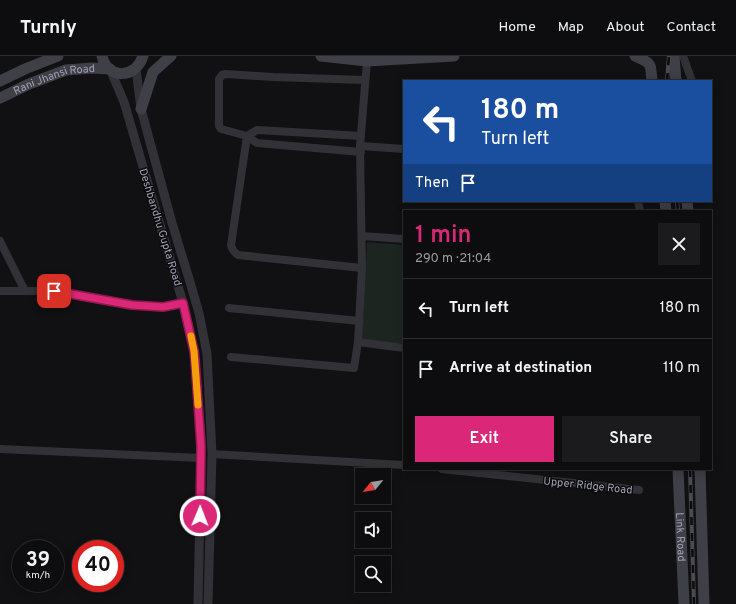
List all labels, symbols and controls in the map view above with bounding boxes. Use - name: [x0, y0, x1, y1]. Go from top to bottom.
- text: Turnly: [20, 16, 77, 40]
- text: Home: [499, 19, 536, 36]
- text: Map: [558, 19, 584, 36]
- text: About: [606, 19, 645, 36]
- text: Contact: [667, 19, 716, 36]
- street label: Rani Jhansi Road: [11, 62, 95, 99]
- text: 180 m: [481, 93, 559, 129]
- icon: left: [415, 96, 467, 148]
- text: Turn left: [481, 128, 549, 151]
- street label: Deshbandhu Gupta Road: [135, 167, 185, 288]
- icon: arrive: [457, 172, 479, 194]
- text: Then: [415, 174, 449, 193]
- text: 1 min: [415, 221, 472, 251]
- button: close: [658, 223, 700, 265]
- text: 290 m · 21:04: [415, 251, 491, 267]
- pin: [37, 274, 71, 308]
- icon: arrive: [43, 280, 65, 302]
- icon: left: [415, 298, 437, 320]
- text: Turn left: [449, 299, 509, 318]
- text: 180 m: [660, 299, 700, 318]
- icon: arrive: [415, 358, 437, 380]
- text: Arrive at destination: [449, 359, 592, 378]
- text: 110 m: [663, 359, 700, 378]
- button: Exit: [415, 416, 554, 462]
- button: Share: [562, 416, 700, 462]
- north arrow: [355, 468, 391, 504]
- map controls: [355, 468, 391, 592]
- street label: Upper Ridge Road: [543, 474, 633, 498]
- position arrow: [179, 495, 221, 537]
- button: sound: [355, 512, 391, 548]
- street label: Link Road: [672, 512, 688, 562]
- speed limit sign: 40: [72, 540, 124, 592]
- text: 39: [26, 548, 50, 574]
- button: search: [355, 556, 391, 592]
- text: km/h: [26, 569, 50, 582]

